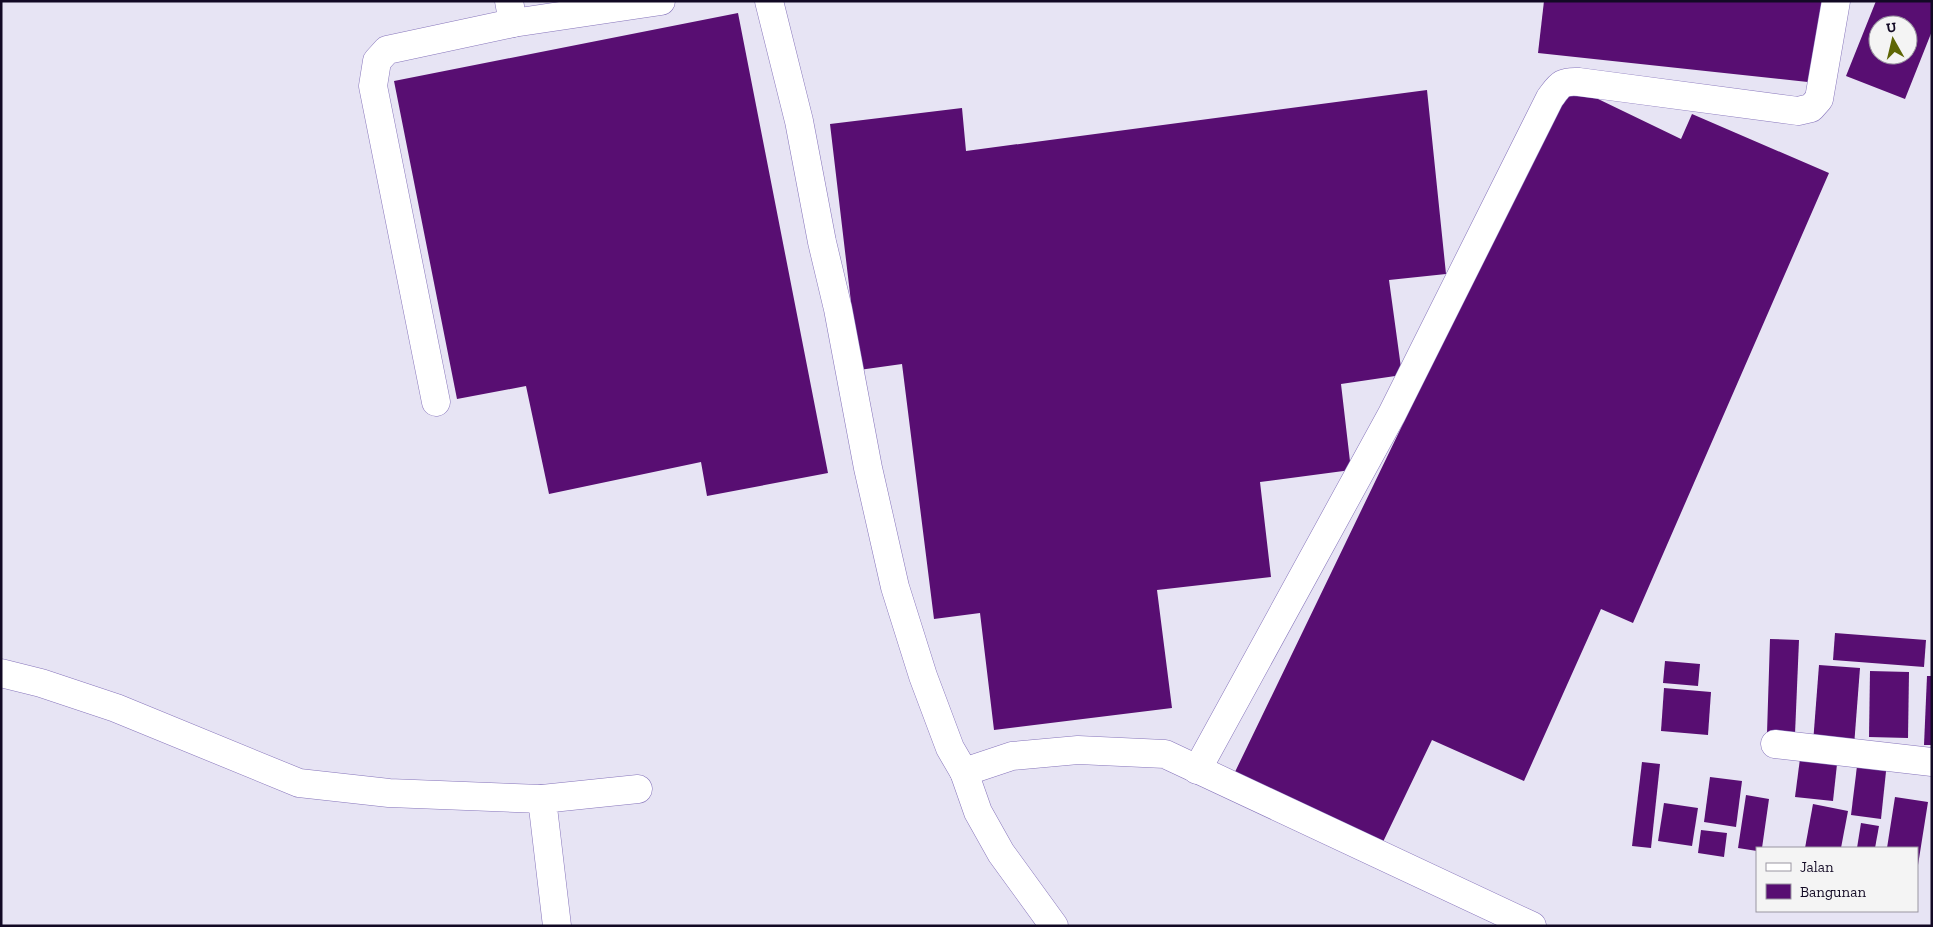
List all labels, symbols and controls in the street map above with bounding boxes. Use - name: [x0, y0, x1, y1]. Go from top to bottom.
- north arrow: [1868, 15, 1918, 65]
- text: U: [1885, 19, 1897, 37]
- legend: [1756, 847, 1918, 912]
- text: Jalan: [1800, 858, 1834, 876]
- text: Bangunan: [1800, 883, 1866, 901]

